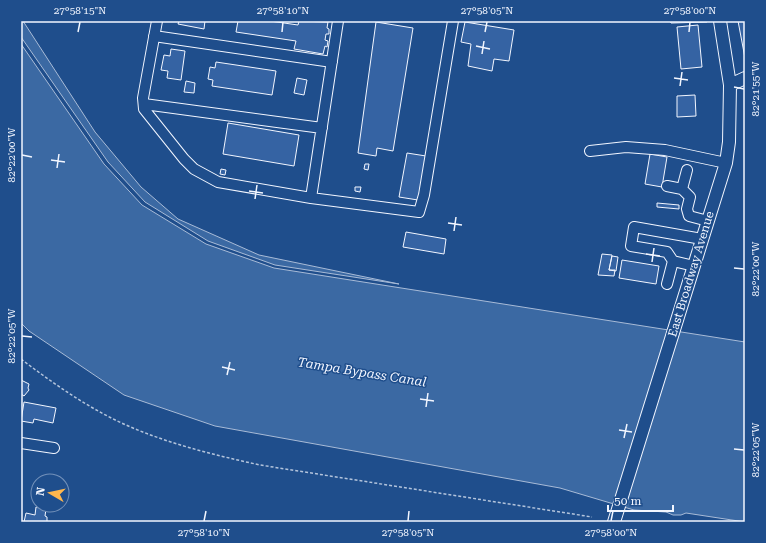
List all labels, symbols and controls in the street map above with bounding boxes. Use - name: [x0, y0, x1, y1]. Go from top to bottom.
- text: 27°58'15"N: [54, 5, 106, 16]
- text: 27°58'10"N: [257, 5, 309, 16]
- text: 27°58'05"N: [461, 5, 513, 16]
- text: 27°58'00"N: [664, 5, 716, 16]
- text: 82°21'55"W: [750, 61, 761, 116]
- text: 82°22'00"W: [6, 127, 17, 182]
- street label: East Broadway Avenue: [665, 209, 717, 339]
- text: 82°22'00"W: [750, 241, 761, 296]
- text: 82°22'05"W: [6, 308, 17, 363]
- water label: Tampa Bypass Canal: [297, 354, 427, 390]
- text: 82°22'05"W: [750, 422, 761, 477]
- north arrow: [30, 473, 70, 513]
- text: N: [34, 486, 48, 497]
- scale bar: [608, 487, 673, 513]
- text: 50 m: [614, 494, 641, 508]
- text: 27°58'10"N: [178, 527, 230, 538]
- text: 27°58'05"N: [382, 527, 434, 538]
- text: 27°58'00"N: [585, 527, 637, 538]

